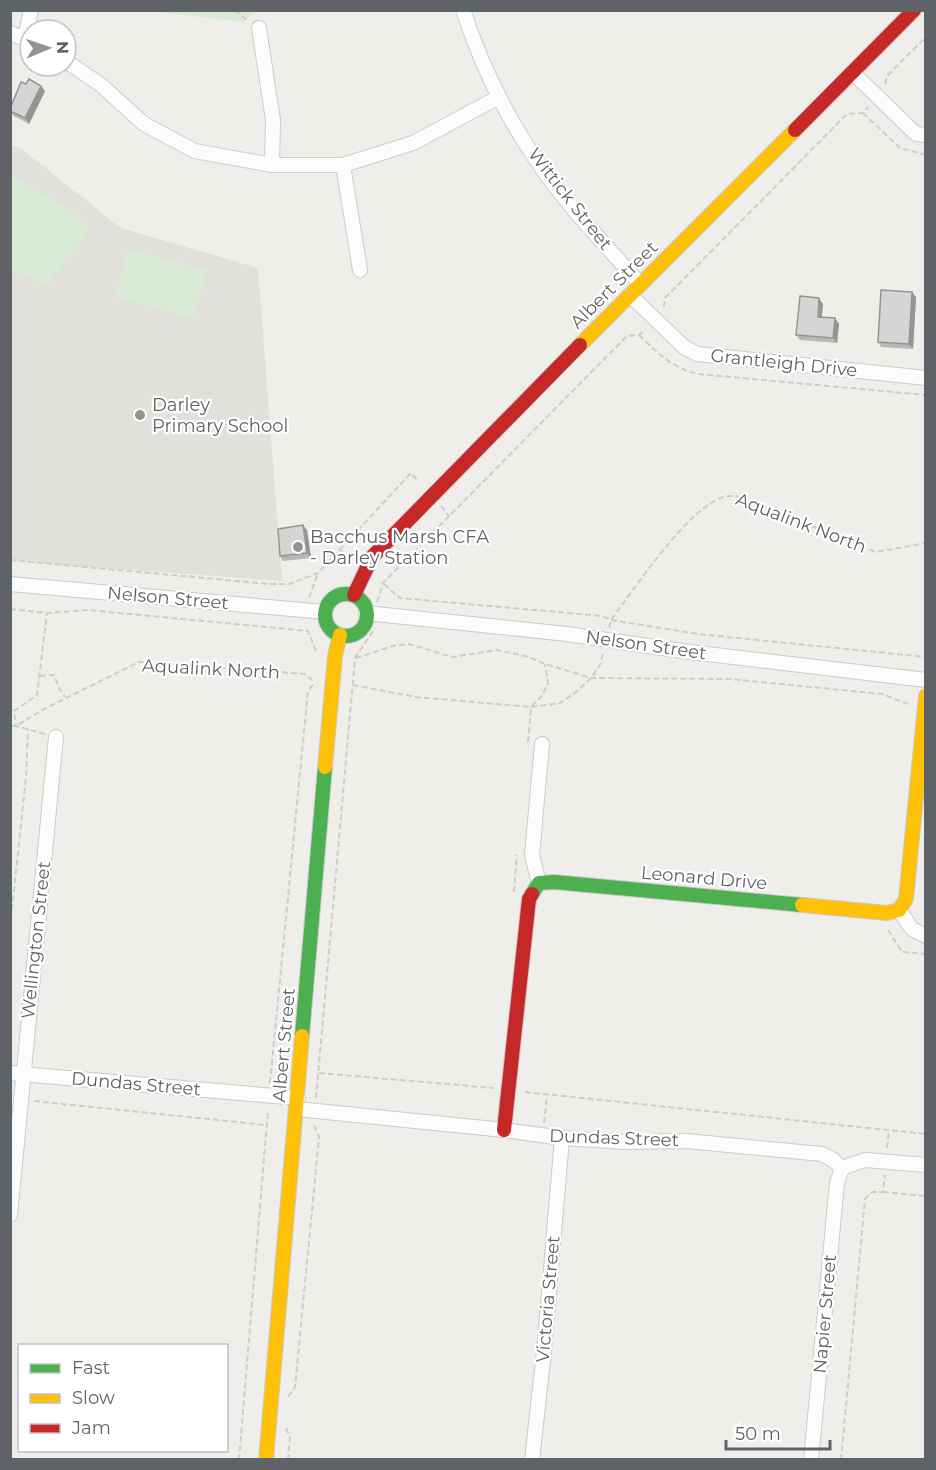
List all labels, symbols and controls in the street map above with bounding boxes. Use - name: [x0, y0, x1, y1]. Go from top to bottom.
- north arrow: [18, 18, 78, 78]
- text: N: [53, 41, 72, 54]
- street label: Wittick Street: [523, 144, 617, 254]
- street label: Albert Street: [566, 237, 662, 333]
- street label: Grantleigh Drive: [710, 344, 859, 382]
- place label: Darley Primary School: [152, 394, 288, 437]
- marker: Darley Primary School: [133, 408, 147, 422]
- street label: Aqualink North: [733, 488, 869, 558]
- place label: Bacchus Marsh CFA - Darley Station: [310, 526, 489, 569]
- marker: Bacchus Marsh CFA - Darley Station: [291, 540, 305, 554]
- street label: Nelson Street: [106, 582, 230, 614]
- street label: Nelson Street: [584, 626, 708, 664]
- street label: Aqualink North: [142, 654, 280, 684]
- street label: Wellington Street: [17, 860, 55, 1020]
- street label: Leonard Drive: [640, 862, 768, 894]
- street label: Albert Street: [268, 987, 300, 1103]
- street label: Dundas Street: [70, 1067, 202, 1101]
- street label: Dundas Street: [549, 1125, 679, 1151]
- street label: Victoria Street: [531, 1235, 565, 1363]
- street label: Napier Street: [809, 1254, 841, 1374]
- legend: [18, 1344, 228, 1452]
- text: Fast: [72, 1357, 110, 1379]
- text: Slow: [72, 1387, 115, 1409]
- scale bar: [726, 1413, 830, 1451]
- text: Jam: [71, 1417, 111, 1439]
- text: 50 m: [735, 1423, 781, 1445]

